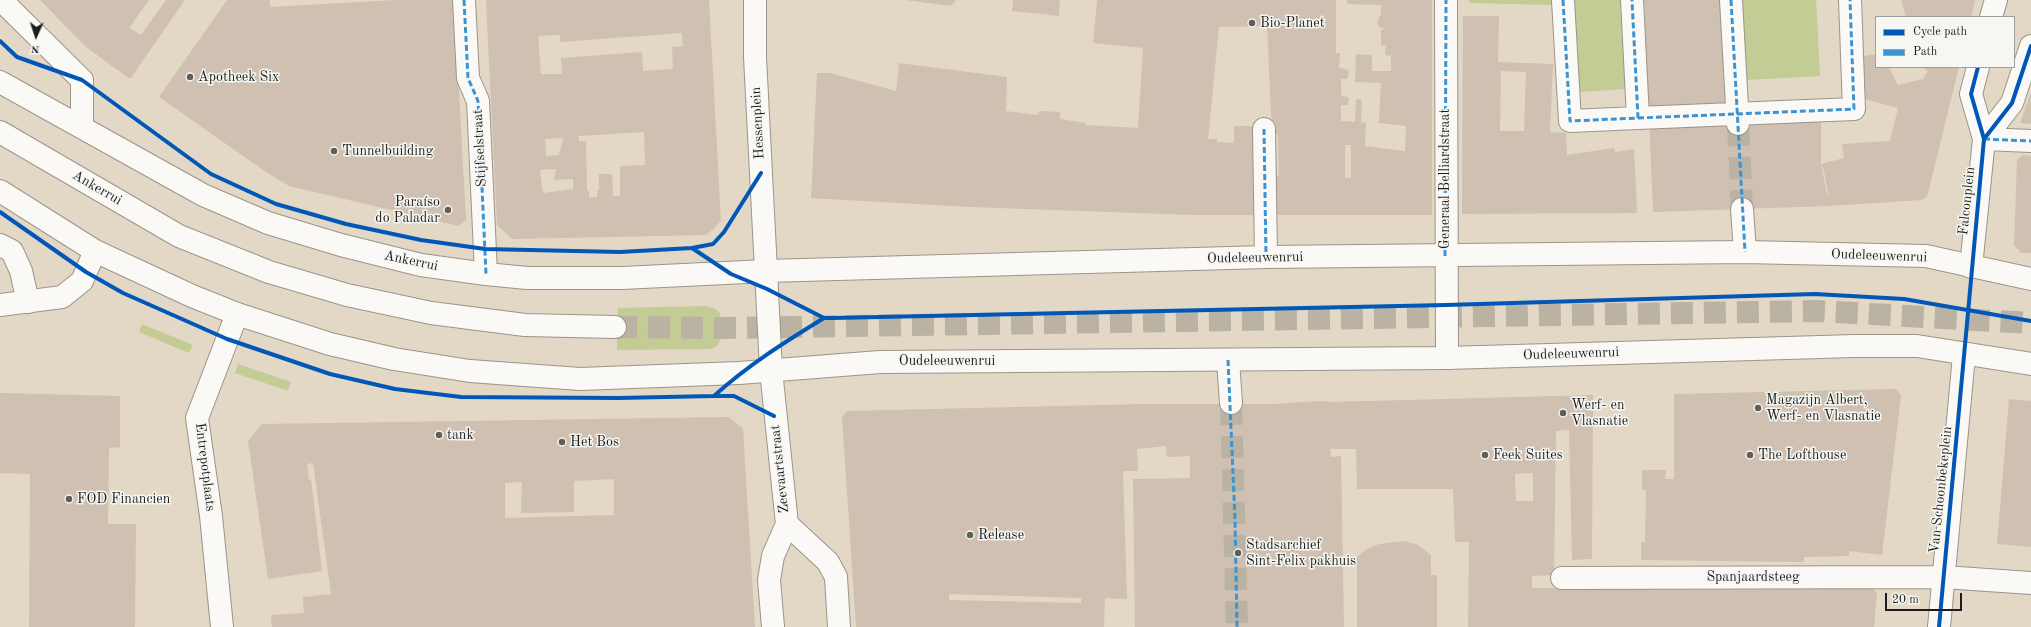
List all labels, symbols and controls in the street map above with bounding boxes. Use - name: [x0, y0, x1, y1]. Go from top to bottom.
- place label: Bio-Planet: [1260, 15, 1325, 31]
- north arrow: [16, 16, 56, 56]
- legend: [1875, 16, 2015, 68]
- marker: Bio-Planet: [1247, 18, 1257, 28]
- text: Cycle path: [1913, 26, 1967, 38]
- text: N: [31, 43, 40, 54]
- text: Path: [1913, 46, 1937, 58]
- place label: Apotheek Six: [198, 69, 279, 85]
- marker: Apotheek Six: [185, 72, 195, 82]
- street label: Hessenplein: [748, 86, 768, 160]
- street label: Stijfselstraat: [470, 109, 490, 187]
- street label: Generaal Belliardstraat: [1437, 109, 1453, 249]
- place label: Tunnelbuilding: [342, 143, 433, 159]
- marker: Tunnelbuilding: [329, 146, 339, 156]
- street label: Falconplein: [1955, 166, 1979, 236]
- street label: Ankerrui: [69, 167, 125, 209]
- place label: Paraíso do Paladar: [375, 194, 440, 226]
- marker: Paraíso do Paladar: [443, 205, 453, 215]
- street label: Oudeleeuwenrui: [1831, 246, 1927, 266]
- street label: Ankerrui: [382, 247, 440, 275]
- street label: Oudeleeuwenrui: [1207, 249, 1303, 267]
- street label: Oudeleeuwenrui: [1523, 344, 1619, 364]
- street label: Oudeleeuwenrui: [899, 353, 995, 369]
- place label: Magazijn Albert, Werf- en Vlasnatie: [1766, 392, 1881, 424]
- place label: Werf- en Vlasnatie: [1571, 397, 1628, 430]
- marker: Magazijn Albert, Werf- en Vlasnatie: [1753, 403, 1763, 413]
- marker: Werf- en Vlasnatie: [1558, 408, 1568, 418]
- street label: Entrepotplaats: [191, 422, 219, 512]
- street label: Zeevaartstraat: [767, 424, 793, 514]
- street label: Van Schoonbekeplein: [1926, 425, 1956, 555]
- place label: tank: [447, 427, 474, 443]
- marker: tank: [434, 430, 444, 440]
- place label: Het Bos: [570, 434, 619, 450]
- marker: Het Bos: [557, 437, 567, 447]
- place label: Feek Suites: [1493, 447, 1563, 463]
- place label: The Lofthouse: [1758, 447, 1846, 463]
- marker: Feek Suites: [1480, 450, 1490, 460]
- marker: The Lofthouse: [1745, 450, 1755, 460]
- place label: FOD Financien: [77, 491, 170, 507]
- marker: FOD Financien: [64, 494, 74, 504]
- place label: Release: [978, 527, 1024, 543]
- marker: Release: [965, 530, 975, 540]
- place label: Stadsarchief Sint-Felix pakhuis: [1246, 537, 1356, 570]
- marker: Stadsarchief Sint-Felix pakhuis: [1233, 548, 1243, 558]
- street label: Spanjaardsteeg: [1706, 569, 1800, 585]
- scale bar: [1887, 585, 1964, 611]
- text: 20 m: [1892, 594, 1919, 606]

